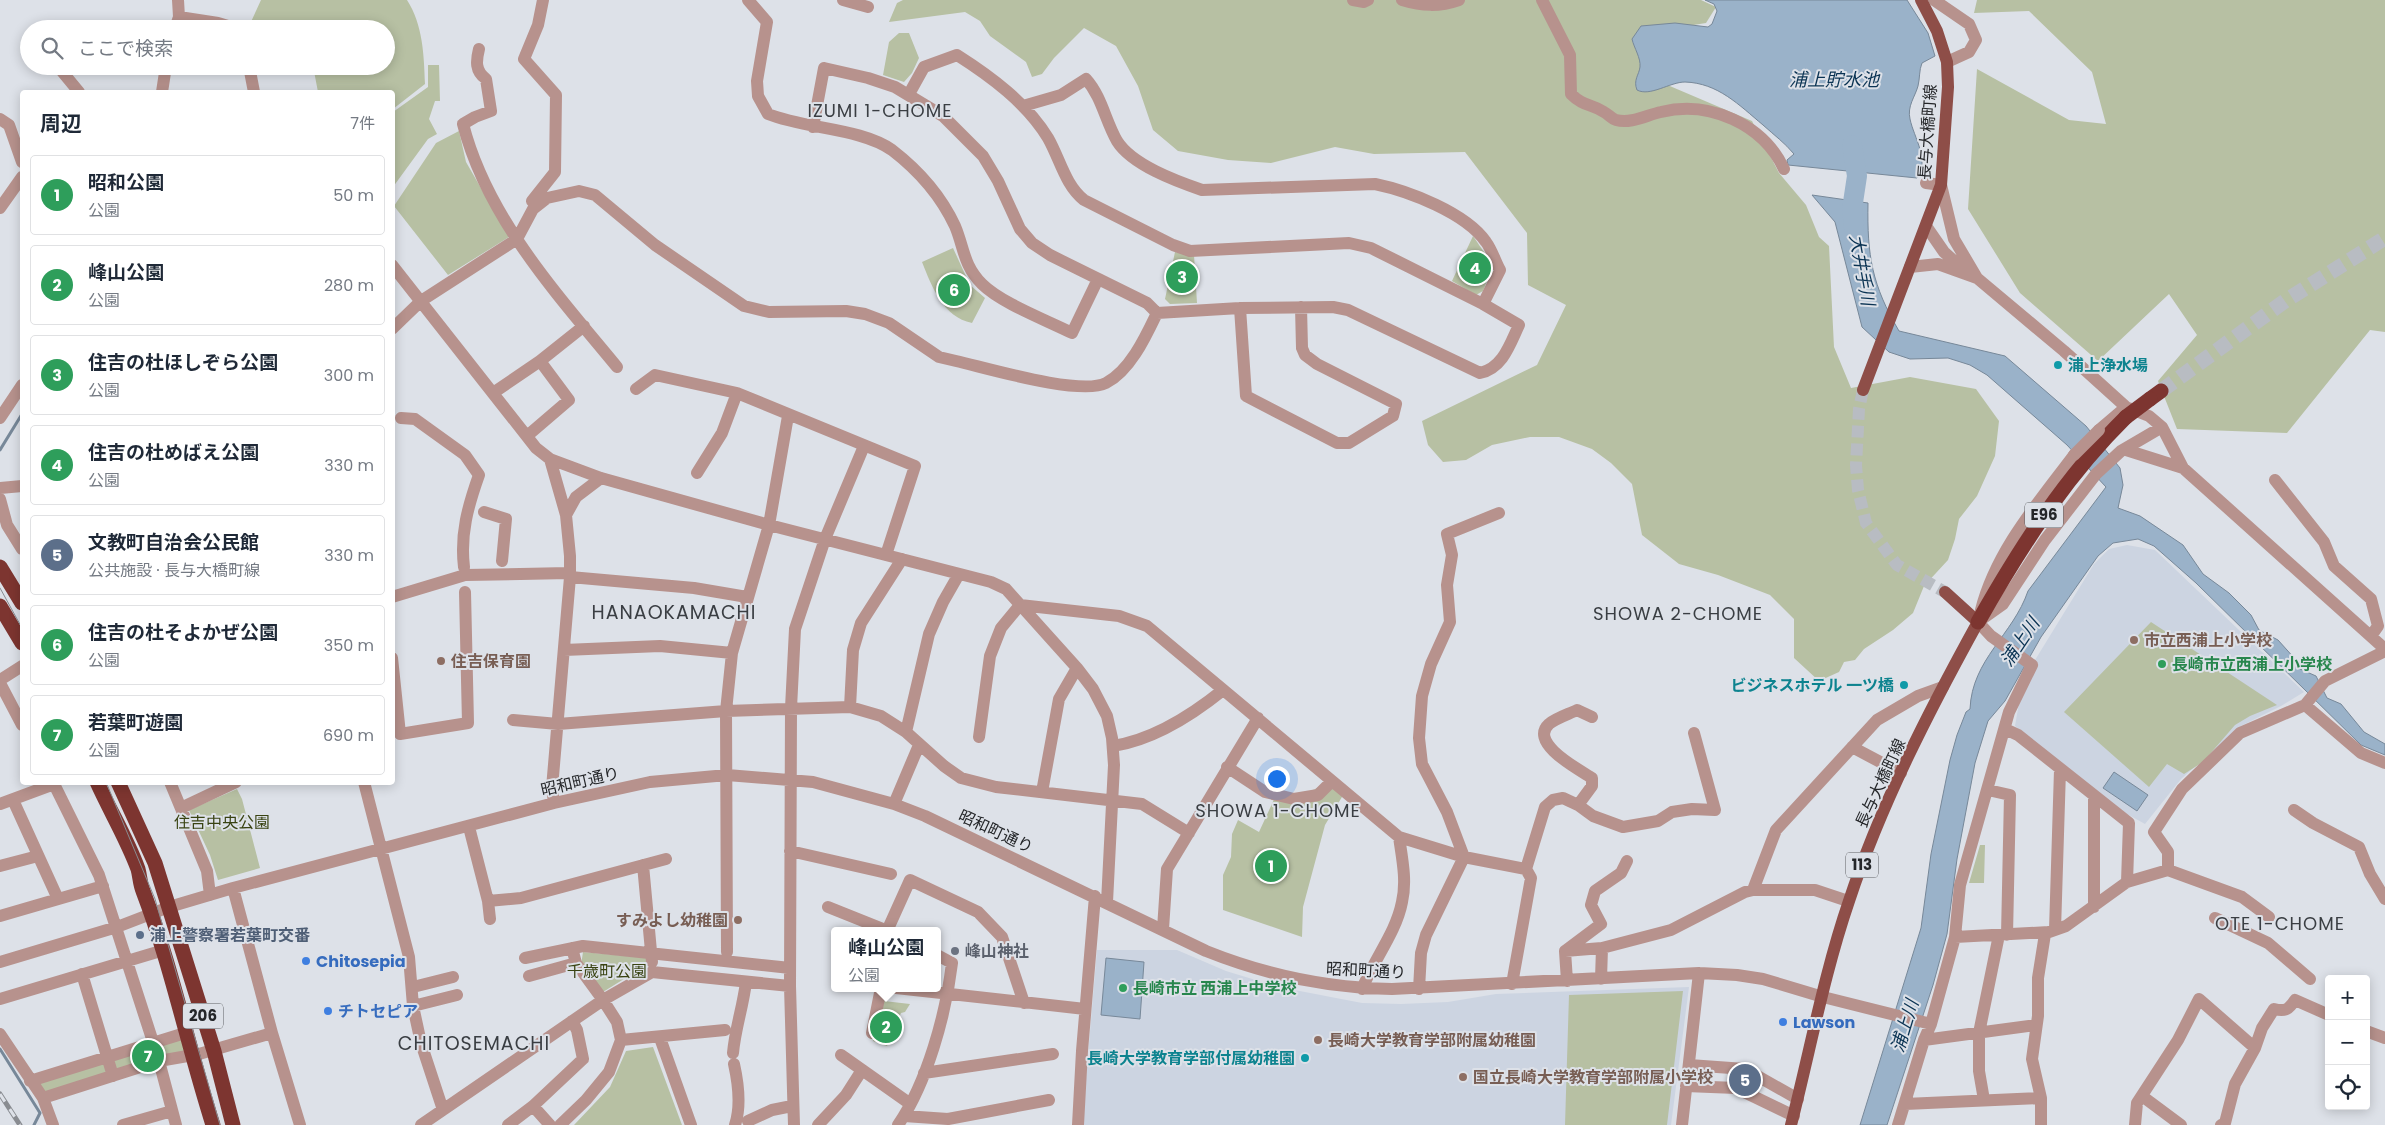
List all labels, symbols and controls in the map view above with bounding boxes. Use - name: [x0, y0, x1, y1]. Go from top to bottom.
- search box: [20, 20, 395, 75]
- icon: search: [38, 34, 66, 62]
- text: ここで検索: [78, 35, 173, 62]
- water label: 浦上貯水池: [1789, 67, 1881, 92]
- street label: 長与大橋町線: [1913, 83, 1942, 181]
- district label: IZUMI 1-CHOME: [808, 98, 952, 123]
- text: 周辺: [40, 109, 82, 138]
- text: 7件: [350, 112, 375, 135]
- text: 昭和公園: [88, 169, 164, 196]
- text: 1: [54, 184, 60, 207]
- text: 50 m: [333, 184, 374, 207]
- text: 公園: [88, 199, 120, 222]
- water label: 大井手川: [1844, 232, 1881, 310]
- pin: 4: [1459, 249, 1491, 287]
- pin: 3: [1166, 258, 1198, 296]
- text: 峰山公園: [88, 259, 164, 286]
- pin: 6: [938, 271, 970, 309]
- text: 2: [52, 274, 62, 297]
- text: 280 m: [324, 274, 374, 297]
- text: 公園: [88, 289, 120, 312]
- text: 住吉の杜ほしぞら公園: [88, 349, 278, 376]
- place label: 浦上浄水場: [2068, 354, 2148, 377]
- marker: 浦上浄水場: [2052, 359, 2064, 371]
- text: 3: [52, 364, 62, 387]
- text: 300 m: [324, 364, 374, 387]
- text: 公園: [88, 379, 120, 402]
- text: 住吉の杜めばえ公園: [88, 439, 259, 466]
- text: 4: [52, 454, 62, 477]
- text: 330 m: [324, 454, 374, 477]
- text: 公園: [88, 469, 120, 492]
- road number: E96: [2025, 502, 2063, 528]
- text: 文教町自治会公民館: [88, 529, 259, 556]
- text: 5: [52, 544, 62, 567]
- text: 330 m: [324, 544, 374, 567]
- text: 公共施設 · 長与大橋町線: [88, 559, 260, 582]
- district label: HANAOKAMACHI: [592, 599, 756, 626]
- district label: SHOWA 2-CHOME: [1593, 601, 1763, 626]
- water label: 浦上川: [1994, 611, 2046, 671]
- text: 住吉の杜そよかぜ公園: [88, 619, 278, 646]
- place label: 市立西浦上小学校: [2144, 629, 2272, 652]
- text: 6: [52, 634, 62, 657]
- text: 350 m: [324, 634, 374, 657]
- marker: 市立西浦上小学校: [2128, 634, 2140, 646]
- text: 公園: [88, 649, 120, 672]
- place label: 住吉保育園: [450, 650, 531, 673]
- place label: 長崎市立西浦上小学校: [2172, 653, 2332, 676]
- marker: 住吉保育園: [435, 655, 447, 667]
- marker: 長崎市立西浦上小学校: [2156, 658, 2168, 670]
- place label: ビジネスホテル 一ツ橋: [1731, 674, 1894, 697]
- marker: ビジネスホテル 一ツ橋: [1898, 679, 1910, 691]
- text: 若葉町遊園: [88, 709, 183, 736]
- text: 7: [53, 724, 61, 747]
- text: 690 m: [323, 724, 374, 747]
- street label: 長与大橋町線: [1850, 735, 1911, 832]
- text: 公園: [88, 739, 120, 762]
- street label: 昭和町通り: [539, 761, 622, 802]
- your location: [1264, 766, 1290, 792]
- district label: SHOWA 1-CHOME: [1195, 798, 1361, 823]
- street label: 昭和町通り: [955, 804, 1037, 859]
- park label: 住吉中央公園: [174, 811, 270, 834]
- pin: 1: [1255, 847, 1287, 885]
- road number: 113: [1846, 852, 1878, 878]
- place label: すみよし幼稚園: [616, 909, 728, 932]
- district label: OTE 1-CHOME: [2215, 911, 2345, 936]
- marker: すみよし幼稚園: [732, 914, 744, 926]
- place label: 浦上警察署若葉町交番: [150, 924, 310, 947]
- popup: [831, 927, 941, 992]
- marker: 浦上警察署若葉町交番: [134, 929, 146, 941]
- text: 峰山公園: [848, 934, 924, 961]
- place label: 峰山神社: [965, 940, 1029, 963]
- marker: 峰山神社: [949, 945, 961, 957]
- place label: Chitosepia: [316, 950, 406, 973]
- marker: Chitosepia: [300, 955, 312, 967]
- street label: 昭和町通り: [1325, 957, 1407, 984]
- park label: 千歳町公園: [567, 960, 647, 983]
- text: 公園: [848, 964, 880, 987]
- map controls: [2325, 975, 2370, 1110]
- button: +: [2325, 975, 2370, 1020]
- place label: 長崎市立 西浦上中学校: [1133, 977, 1296, 1000]
- marker: 長崎市立 西浦上中学校: [1117, 982, 1129, 994]
- water label: 浦上川: [1885, 994, 1925, 1055]
- place label: チトセピア: [338, 1000, 418, 1023]
- road number: 206: [183, 1004, 223, 1028]
- marker: チトセピア: [322, 1005, 334, 1017]
- pin: 2: [870, 1008, 902, 1046]
- place label: Lawson: [1793, 1011, 1855, 1034]
- marker: Lawson: [1777, 1016, 1789, 1028]
- button: −: [2325, 1020, 2370, 1065]
- place label: 長崎大学教育学部附属幼稚園: [1328, 1029, 1536, 1052]
- district label: CHITOSEMACHI: [398, 1030, 550, 1057]
- marker: 長崎大学教育学部附属幼稚園: [1312, 1034, 1324, 1046]
- pin: 7: [132, 1037, 164, 1075]
- place label: 長崎大学教育学部付属幼稚園: [1087, 1047, 1295, 1070]
- marker: 長崎大学教育学部付属幼稚園: [1299, 1052, 1311, 1064]
- pin: 5: [1729, 1061, 1761, 1099]
- button: locate: [2325, 1065, 2370, 1110]
- place label: 国立長崎大学教育学部附属小学校: [1473, 1066, 1713, 1089]
- marker: 国立長崎大学教育学部附属小学校: [1457, 1071, 1469, 1083]

